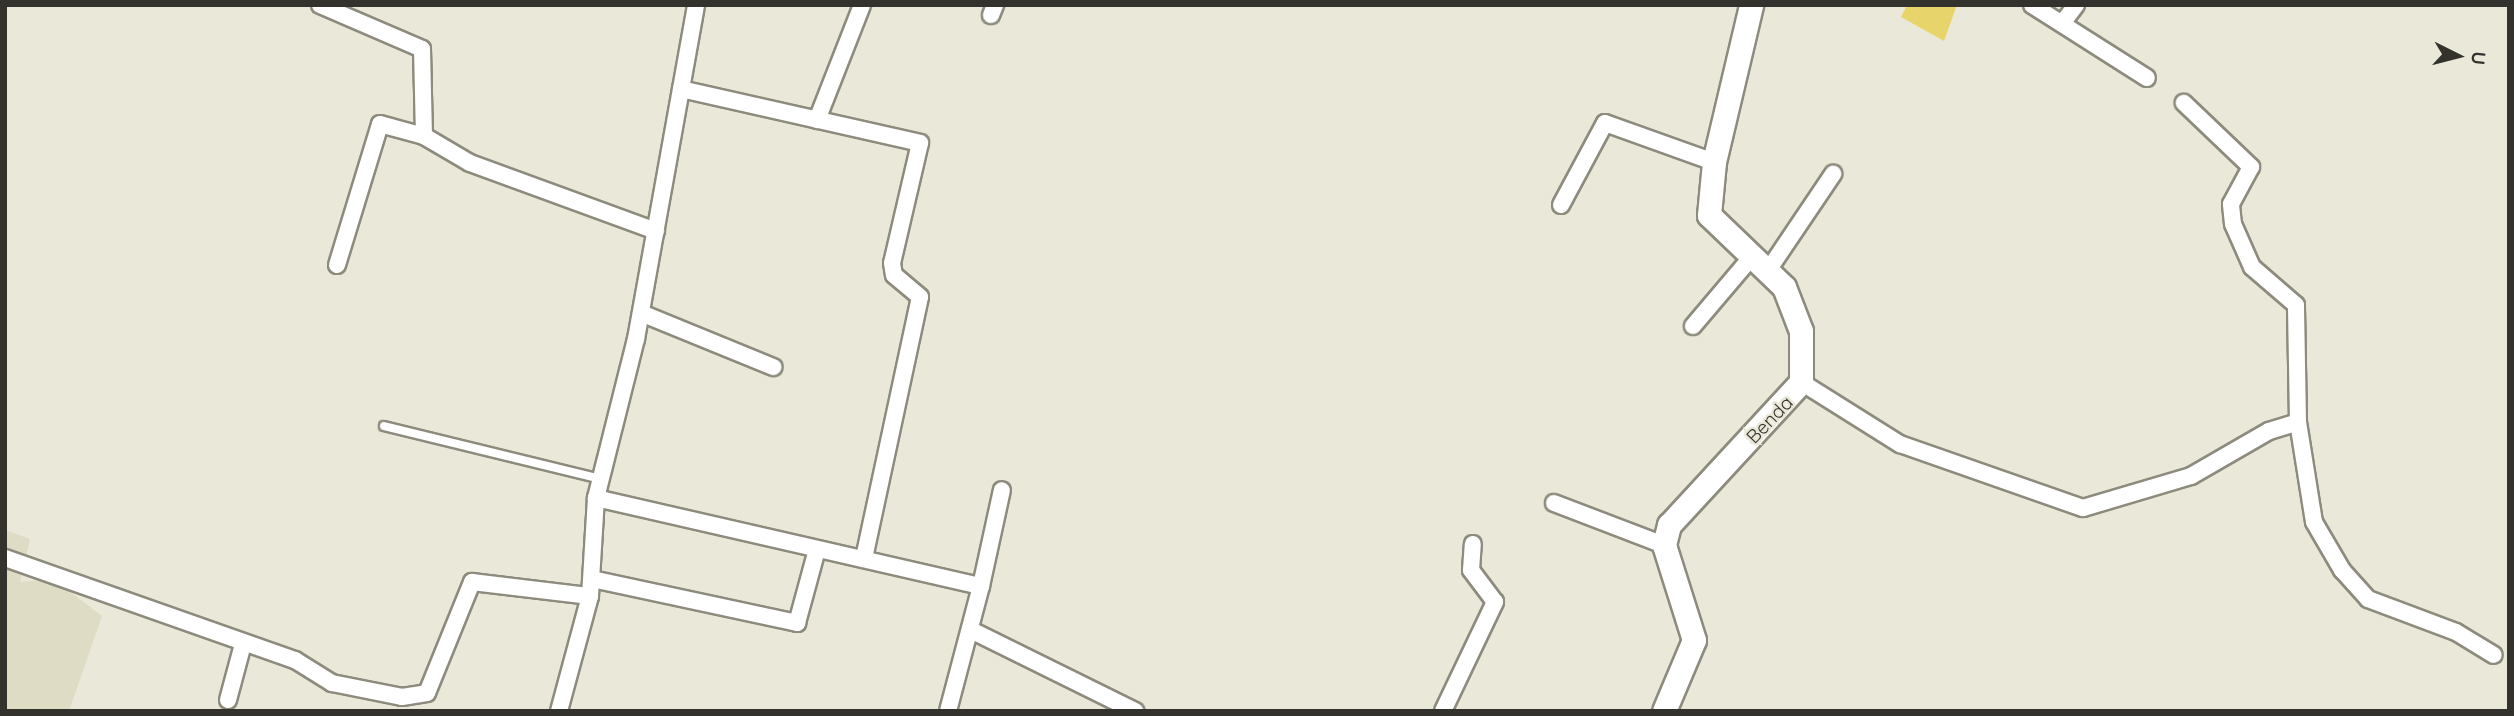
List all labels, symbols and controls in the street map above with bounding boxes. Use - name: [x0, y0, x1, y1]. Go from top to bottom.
- north arrow: [2423, 21, 2493, 91]
- text: U: [2466, 50, 2492, 66]
- street label: Benda: [1742, 392, 1798, 448]

